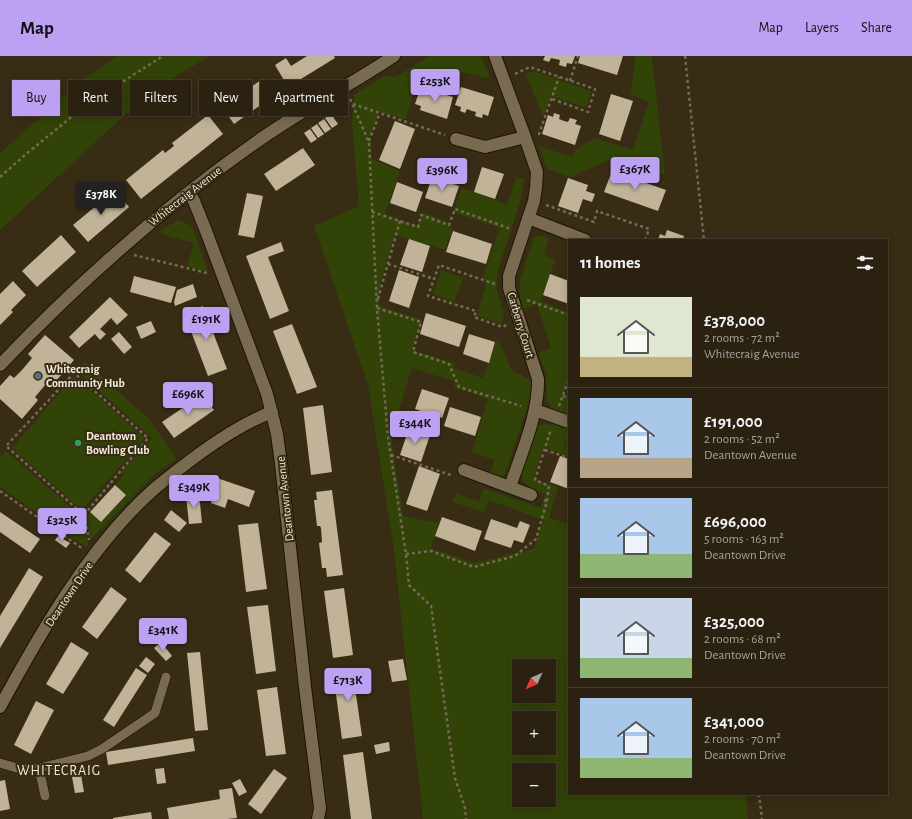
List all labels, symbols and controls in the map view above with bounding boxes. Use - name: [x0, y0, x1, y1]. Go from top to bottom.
- text: Map: [20, 19, 54, 38]
- text: Map: [758, 21, 783, 35]
- text: Layers: [805, 21, 839, 35]
- text: Share: [861, 21, 892, 35]
- pin: £253K: [407, 69, 463, 103]
- text: £253K: [420, 75, 450, 88]
- chip: Buy: [12, 80, 60, 116]
- chip: Rent: [68, 80, 122, 116]
- chip: Filters: [130, 80, 191, 116]
- chip: New: [199, 80, 252, 116]
- chip: Apartment: [260, 80, 348, 116]
- pin: £367K: [607, 157, 663, 191]
- pin: £396K: [414, 158, 470, 192]
- text: £367K: [620, 163, 650, 176]
- street label: Whitecraig Avenue: [146, 164, 224, 228]
- text: £396K: [426, 164, 458, 177]
- pin: £378K: [73, 182, 129, 216]
- text: £378K: [85, 188, 117, 201]
- icon: filters: [854, 252, 876, 274]
- text: 11 homes: [580, 254, 640, 271]
- street label: Carberry Court: [504, 291, 537, 360]
- pin: £191K: [178, 307, 234, 341]
- text: £378,000: [704, 312, 765, 329]
- text: £191K: [191, 313, 221, 326]
- icon: home: [612, 313, 660, 361]
- text: 2 rooms · 72 m²: [704, 332, 780, 345]
- text: Whitecraig Avenue: [704, 348, 800, 361]
- place label: Whitecraig Community Hub: [46, 363, 125, 390]
- marker: Whitecraig Community Hub: [33, 371, 43, 381]
- pin: £696K: [160, 382, 216, 416]
- text: £696K: [172, 388, 204, 401]
- pin: £344K: [387, 411, 443, 445]
- text: £191,000: [704, 413, 763, 430]
- icon: home: [612, 414, 660, 462]
- text: £344K: [399, 417, 431, 430]
- place label: Deantown Bowling Club: [86, 430, 149, 456]
- text: 2 rooms · 52 m²: [704, 433, 780, 446]
- marker: Deantown Bowling Club: [73, 438, 83, 448]
- text: Deantown Avenue: [704, 449, 797, 462]
- street label: Deantown Avenue: [275, 456, 295, 542]
- pin: £349K: [166, 475, 222, 509]
- text: £349K: [178, 481, 210, 494]
- pin: £325K: [34, 508, 90, 542]
- text: £696,000: [704, 513, 767, 530]
- text: £325K: [47, 514, 77, 527]
- icon: home: [612, 514, 660, 562]
- text: 5 rooms · 163 m²: [704, 533, 784, 546]
- text: Deantown Drive: [704, 549, 786, 562]
- street label: Deantown Drive: [43, 559, 95, 629]
- text: £325,000: [704, 613, 765, 630]
- icon: home: [612, 614, 660, 662]
- pin: £341K: [135, 618, 191, 652]
- text: £341K: [148, 624, 178, 637]
- text: 2 rooms · 68 m²: [704, 633, 781, 646]
- text: Deantown Drive: [704, 649, 786, 662]
- north arrow: [512, 659, 556, 703]
- map controls: [512, 659, 556, 807]
- pin: £713K: [320, 668, 376, 702]
- text: £713K: [333, 674, 363, 687]
- button: +: [512, 711, 556, 755]
- text: £341,000: [704, 713, 764, 730]
- icon: home: [612, 714, 660, 762]
- text: 2 rooms · 70 m²: [704, 733, 781, 746]
- text: Deantown Drive: [704, 749, 786, 762]
- button: −: [512, 763, 556, 807]
- district label: WHITECRAIG: [17, 764, 101, 778]

